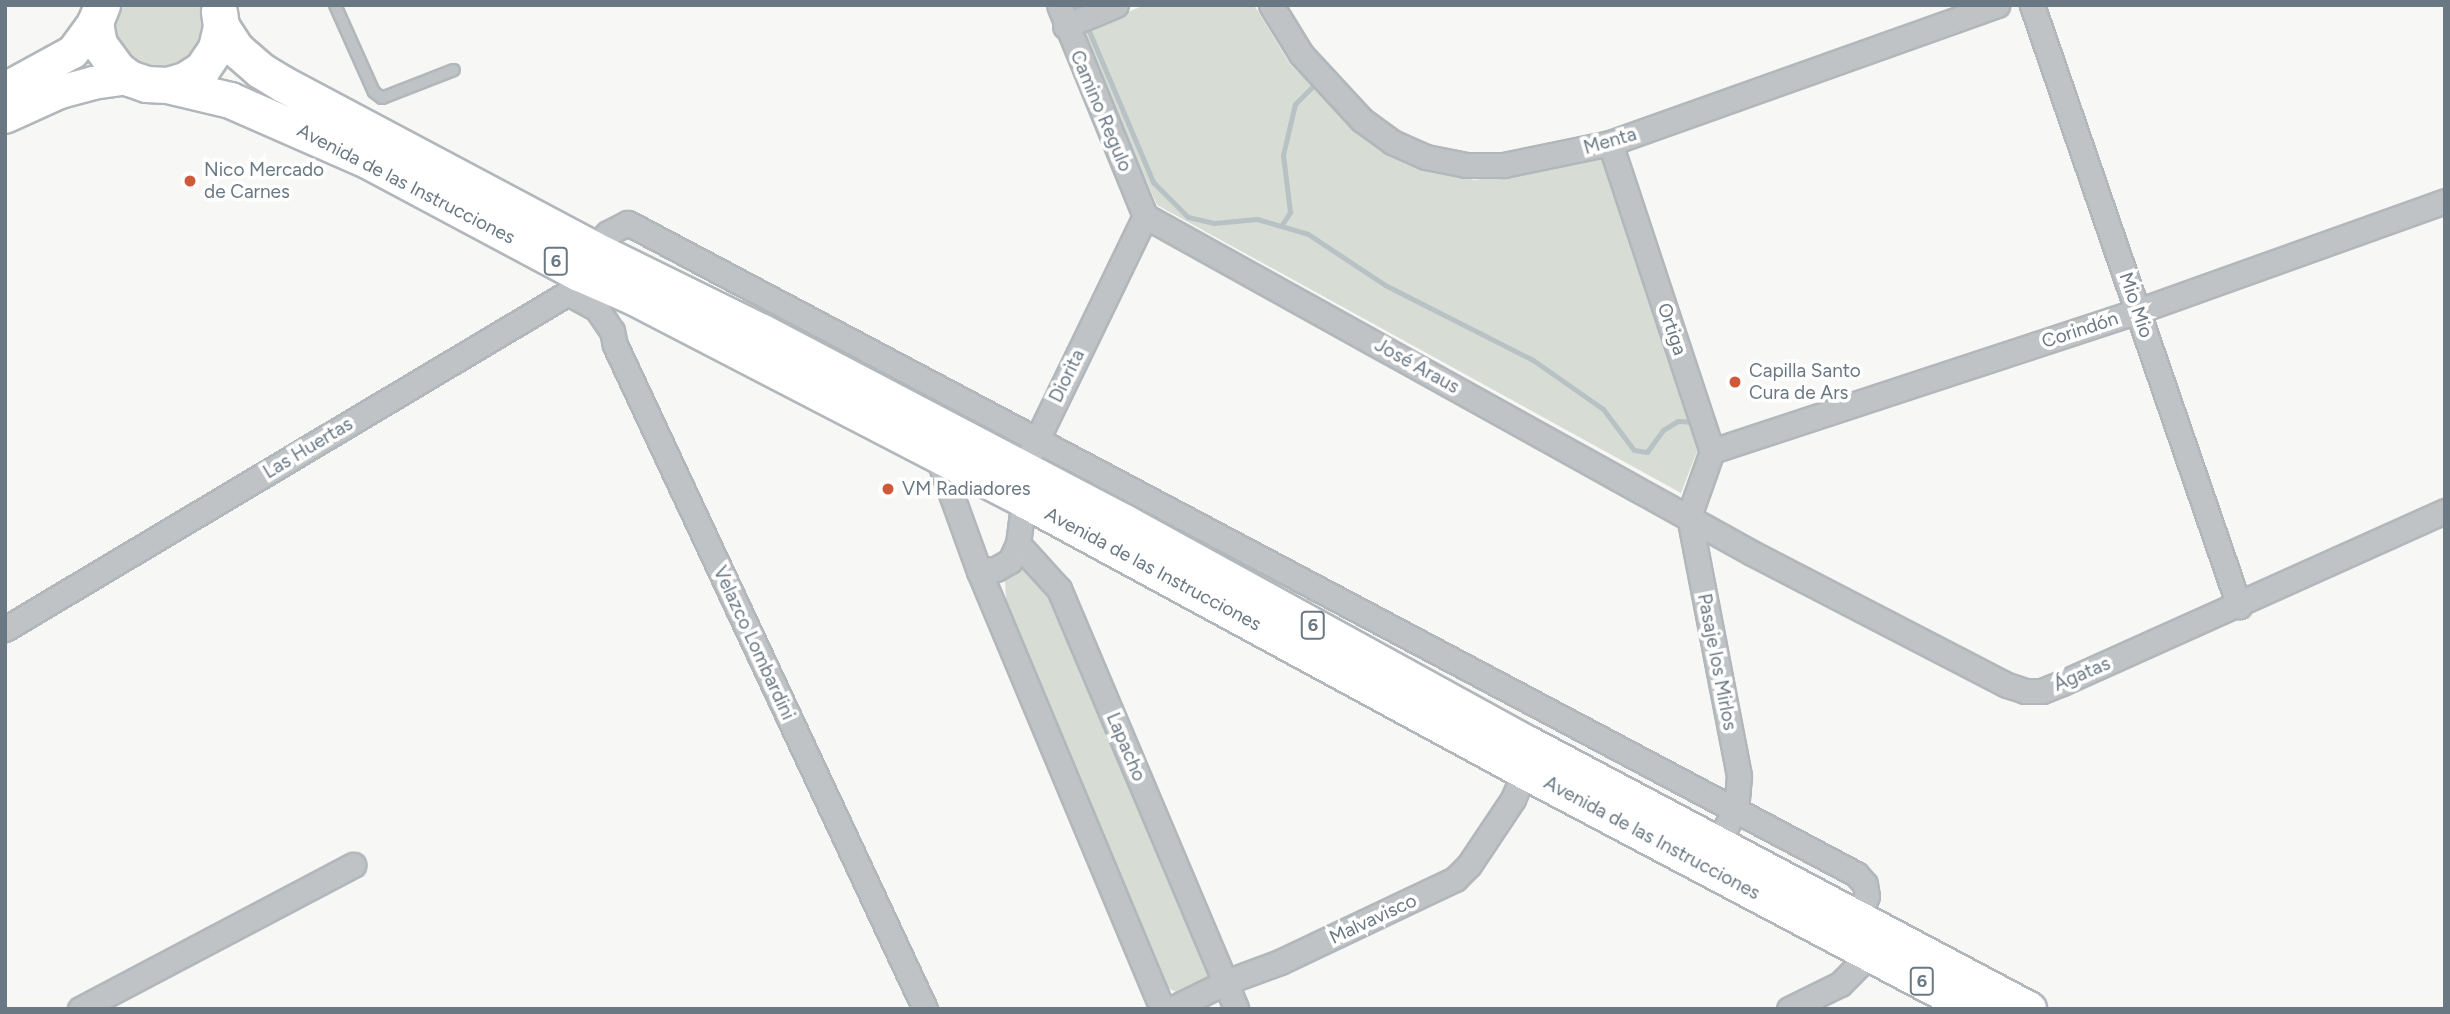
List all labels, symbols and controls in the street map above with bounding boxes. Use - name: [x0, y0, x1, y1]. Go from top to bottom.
- street label: Camino Regulo: [1065, 47, 1137, 175]
- street label: Avenida de las Instrucciones: [293, 119, 519, 249]
- street label: Menta: [1581, 123, 1639, 159]
- place label: Nico Mercado de Carnes: [204, 159, 324, 203]
- marker: Nico Mercado de Carnes: [182, 173, 198, 189]
- road number: 6: [544, 246, 568, 276]
- street label: Mio Mio: [2114, 269, 2158, 341]
- street label: Ortiga: [1652, 300, 1692, 358]
- street label: Corindón: [2039, 307, 2121, 353]
- street label: José Araus: [1371, 333, 1463, 399]
- street label: Diorita: [1044, 346, 1090, 406]
- place label: Capilla Santo Cura de Ars: [1749, 360, 1861, 404]
- marker: Capilla Santo Cura de Ars: [1727, 374, 1743, 390]
- street label: Las Huertas: [259, 412, 357, 484]
- place label: VM Radiadores: [902, 478, 1031, 500]
- marker: VM Radiadores: [880, 481, 896, 497]
- street label: Avenida de las Instrucciones: [1041, 502, 1265, 636]
- street label: Velazco Lombardini: [708, 563, 800, 723]
- street label: Pasaje los Mirlos: [1693, 592, 1741, 732]
- road number: 6: [1301, 610, 1325, 640]
- street label: Ágatas: [2050, 652, 2114, 696]
- street label: Lapacho: [1101, 709, 1151, 785]
- street label: Avenida de las Instrucciones: [1540, 771, 1764, 905]
- street label: Malvavisco: [1326, 889, 1420, 949]
- road number: 6: [1910, 966, 1934, 996]

